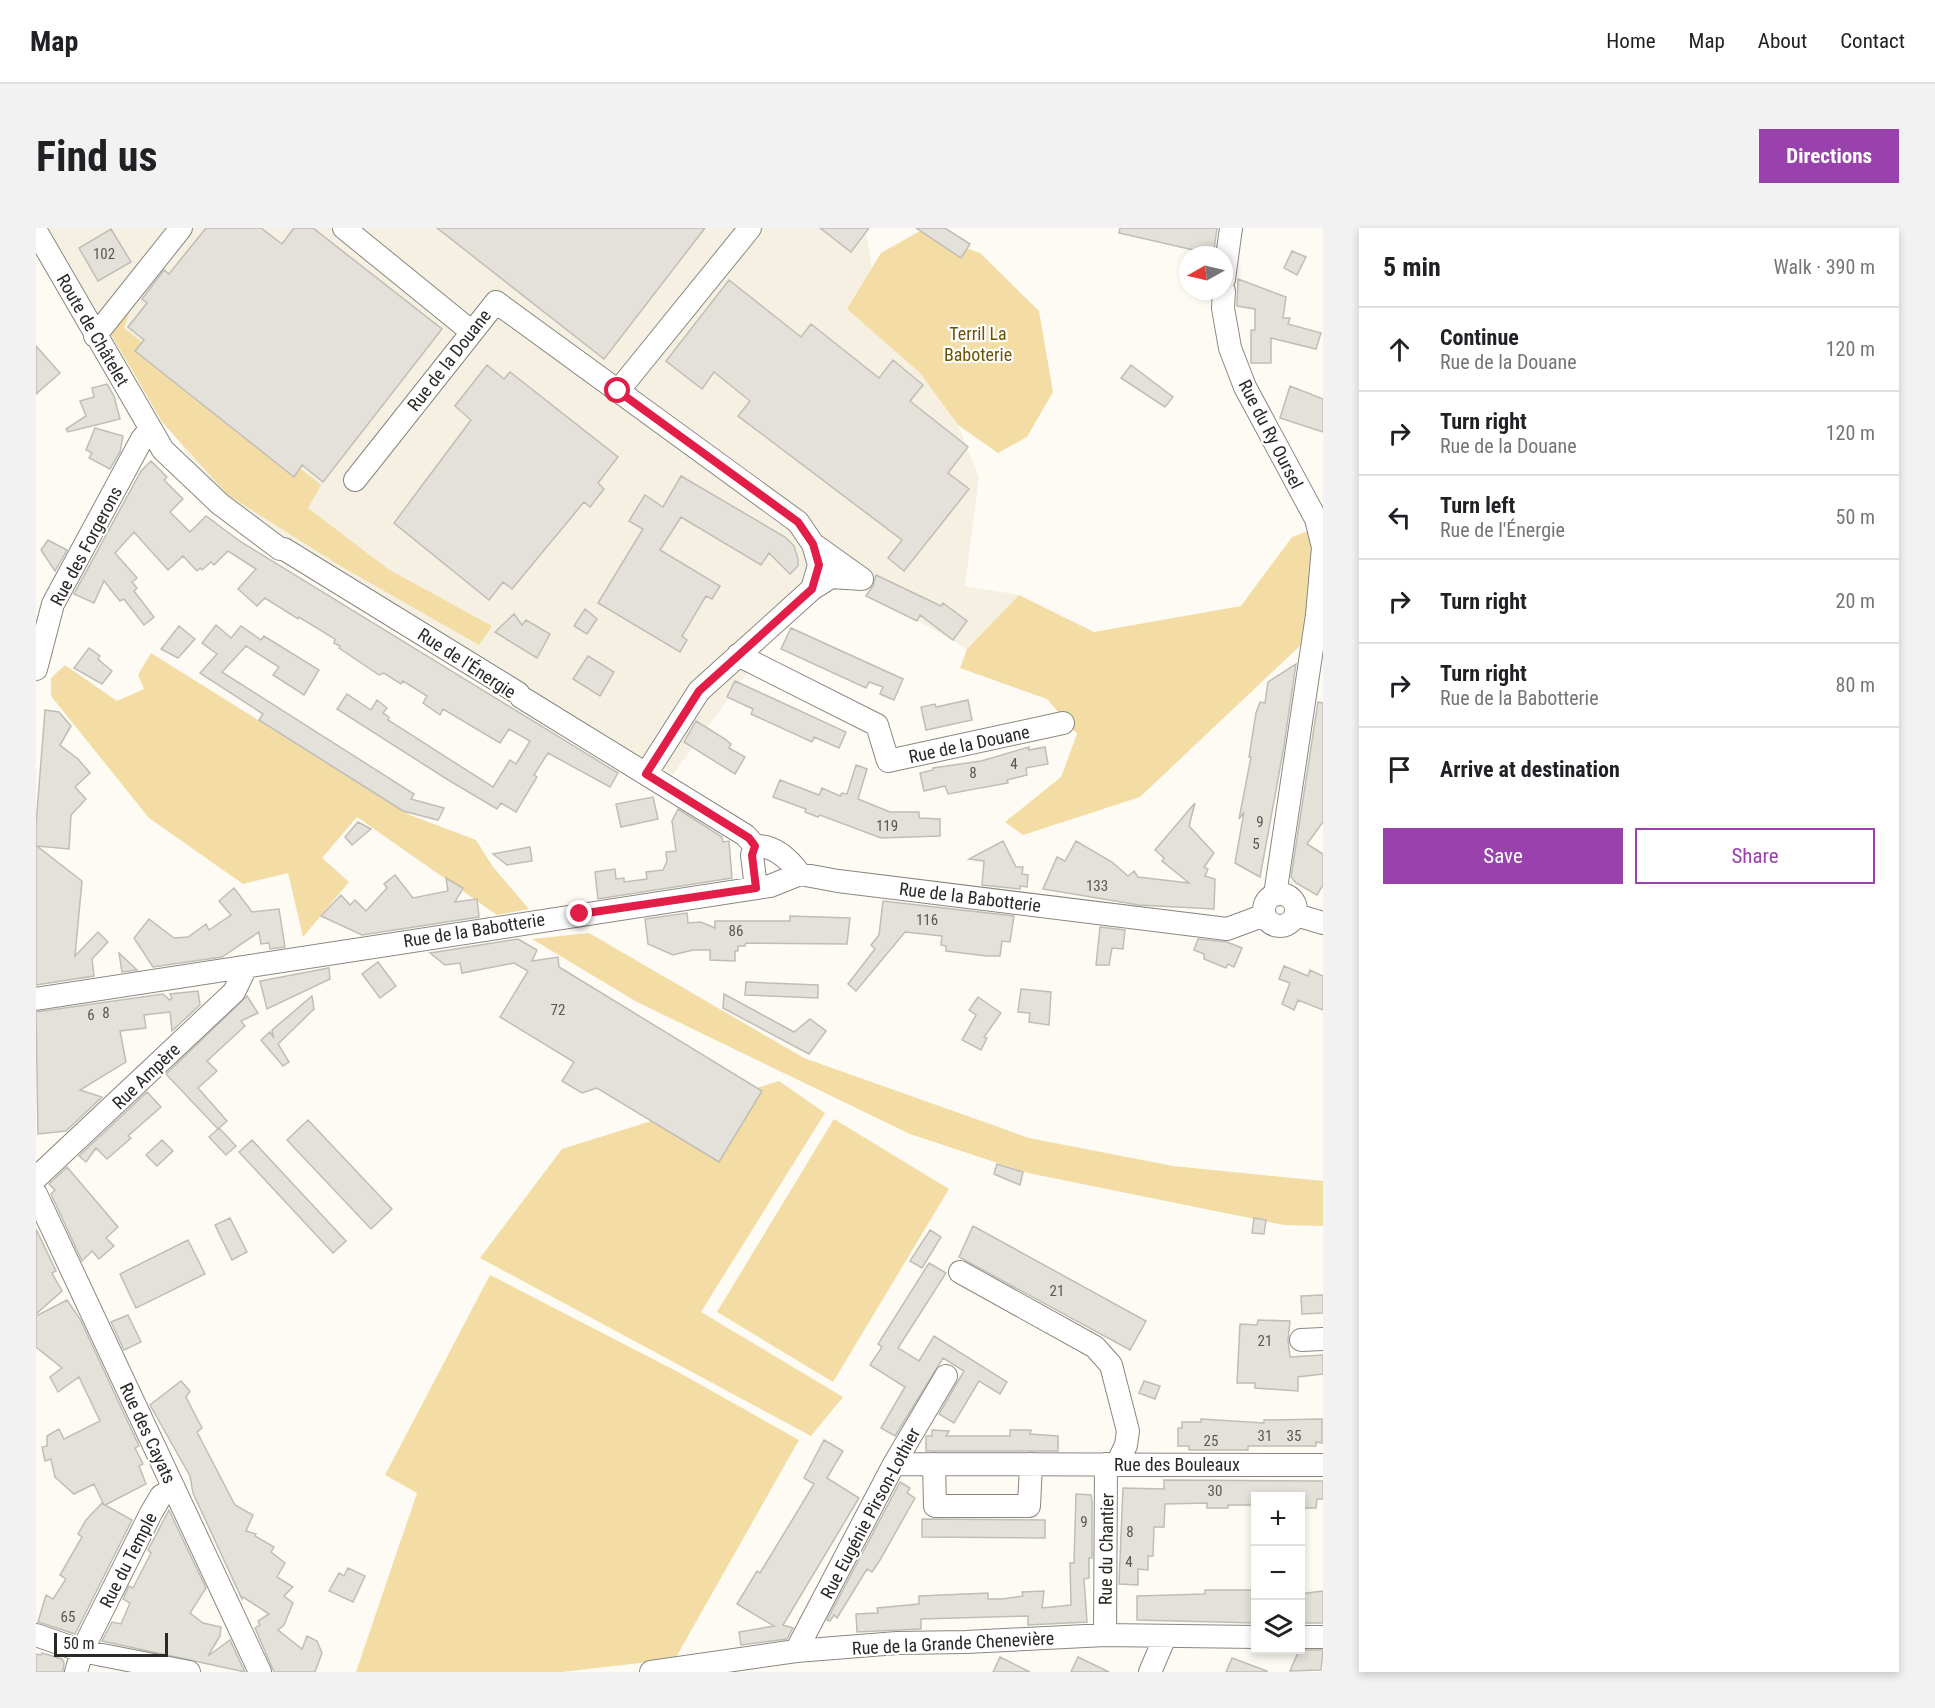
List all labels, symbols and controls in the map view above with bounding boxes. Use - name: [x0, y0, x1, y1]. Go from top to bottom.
- text: Map: [30, 25, 78, 58]
- text: Home: [1606, 29, 1656, 53]
- text: Map: [1689, 29, 1725, 53]
- text: About: [1758, 29, 1807, 53]
- text: Contact: [1840, 29, 1905, 53]
- button: Directions: [1759, 129, 1899, 183]
- text: Find us: [36, 132, 157, 181]
- house number: 102: [93, 245, 115, 263]
- north arrow: [1179, 246, 1233, 300]
- text: 5 min: [1383, 252, 1441, 282]
- text: Walk · 390 m: [1774, 255, 1875, 279]
- street label: Route de Châtelet: [52, 270, 134, 390]
- street label: Rue de la Douane: [403, 305, 495, 415]
- park label: Terril La Baboterie: [944, 323, 1012, 365]
- text: Continue: [1440, 325, 1519, 350]
- icon: ahead: [1383, 333, 1416, 366]
- text: 120 m: [1826, 337, 1875, 361]
- text: Rue de la Douane: [1440, 350, 1577, 374]
- street label: Rue du Ry Oursel: [1235, 376, 1307, 492]
- route start: [604, 377, 630, 403]
- text: Turn right: [1440, 409, 1527, 434]
- icon: right: [1383, 417, 1416, 450]
- text: 120 m: [1826, 421, 1875, 445]
- text: Rue de la Douane: [1440, 434, 1577, 458]
- street label: Rue des Forgerons: [46, 483, 126, 609]
- text: Turn left: [1440, 493, 1515, 518]
- icon: left: [1383, 501, 1416, 534]
- text: 50 m: [1836, 505, 1875, 529]
- text: Rue de l'Énergie: [1440, 518, 1565, 542]
- icon: right: [1383, 585, 1416, 618]
- text: Turn right: [1440, 589, 1527, 614]
- text: 20 m: [1836, 589, 1875, 613]
- street label: Rue de l'Énergie: [414, 624, 520, 702]
- text: Turn right: [1440, 661, 1527, 686]
- icon: right: [1383, 669, 1416, 702]
- text: 80 m: [1836, 673, 1875, 697]
- text: Rue de la Babotterie: [1440, 686, 1599, 710]
- street label: Rue de la Douane: [907, 721, 1031, 767]
- icon: arrive: [1383, 753, 1416, 786]
- house number: 4: [1010, 755, 1018, 773]
- text: Arrive at destination: [1440, 757, 1620, 782]
- house number: 8: [969, 764, 977, 782]
- house number: 9: [1256, 813, 1264, 831]
- house number: 119: [876, 817, 898, 835]
- button: Save: [1383, 828, 1623, 884]
- button: Share: [1635, 828, 1875, 884]
- house number: 5: [1252, 835, 1260, 853]
- house number: 133: [1086, 877, 1108, 895]
- street label: Rue de la Babotterie: [898, 878, 1042, 916]
- route end: [566, 900, 592, 926]
- street label: Rue de la Babotterie: [402, 908, 546, 952]
- house number: 116: [916, 911, 938, 929]
- house number: 86: [729, 922, 743, 940]
- house number: 72: [551, 1001, 565, 1019]
- house number: 8: [102, 1004, 110, 1022]
- house number: 6: [87, 1006, 95, 1024]
- street label: Rue Ampère: [108, 1039, 184, 1113]
- house number: 21: [1050, 1282, 1064, 1300]
- house number: 21: [1258, 1332, 1272, 1350]
- street label: Rue des Cayats: [116, 1379, 180, 1487]
- street label: Rue Eugénie Pirson-Lothier: [816, 1423, 924, 1602]
- house number: 31: [1258, 1427, 1272, 1445]
- house number: 35: [1287, 1427, 1301, 1445]
- house number: 25: [1204, 1432, 1218, 1450]
- street label: Rue des Bouleaux: [1114, 1454, 1240, 1475]
- house number: 30: [1208, 1482, 1222, 1500]
- street label: Rue du Chantier: [1095, 1492, 1117, 1605]
- map controls: [1251, 1492, 1305, 1654]
- button: +: [1251, 1492, 1305, 1546]
- street label: Rue du Temple: [95, 1509, 161, 1611]
- house number: 9: [1080, 1513, 1088, 1531]
- house number: 8: [1126, 1523, 1134, 1541]
- button: −: [1251, 1546, 1305, 1600]
- house number: 4: [1125, 1553, 1133, 1571]
- button: layers: [1251, 1600, 1305, 1654]
- house number: 65: [61, 1608, 75, 1626]
- street label: Rue de la Grande Chenevière: [851, 1627, 1055, 1659]
- scale bar: [54, 1630, 168, 1658]
- text: 50 m: [63, 1634, 95, 1653]

